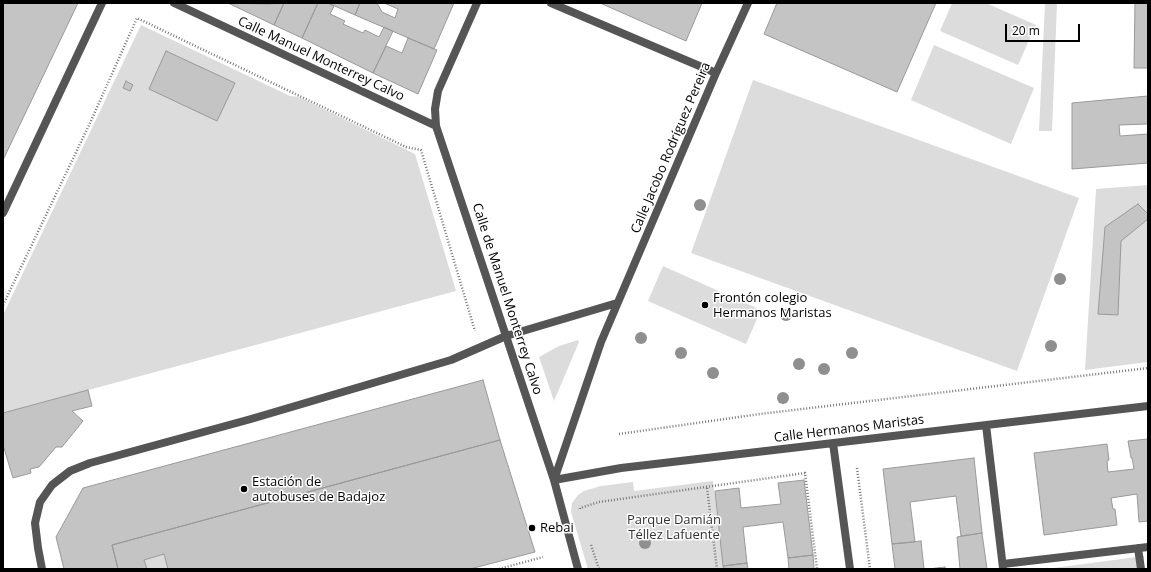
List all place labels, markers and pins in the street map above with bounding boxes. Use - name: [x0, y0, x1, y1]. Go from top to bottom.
- place label: Frontón colegio Hermanos Maristas: [713, 290, 832, 321]
- marker: Frontón colegio Hermanos Maristas: [700, 300, 710, 310]
- place label: Estación de autobuses de Badajoz: [252, 474, 385, 505]
- marker: Estación de autobuses de Badajoz: [239, 484, 249, 494]
- place label: Rebai: [540, 520, 574, 536]
- marker: Rebai: [527, 523, 537, 533]

